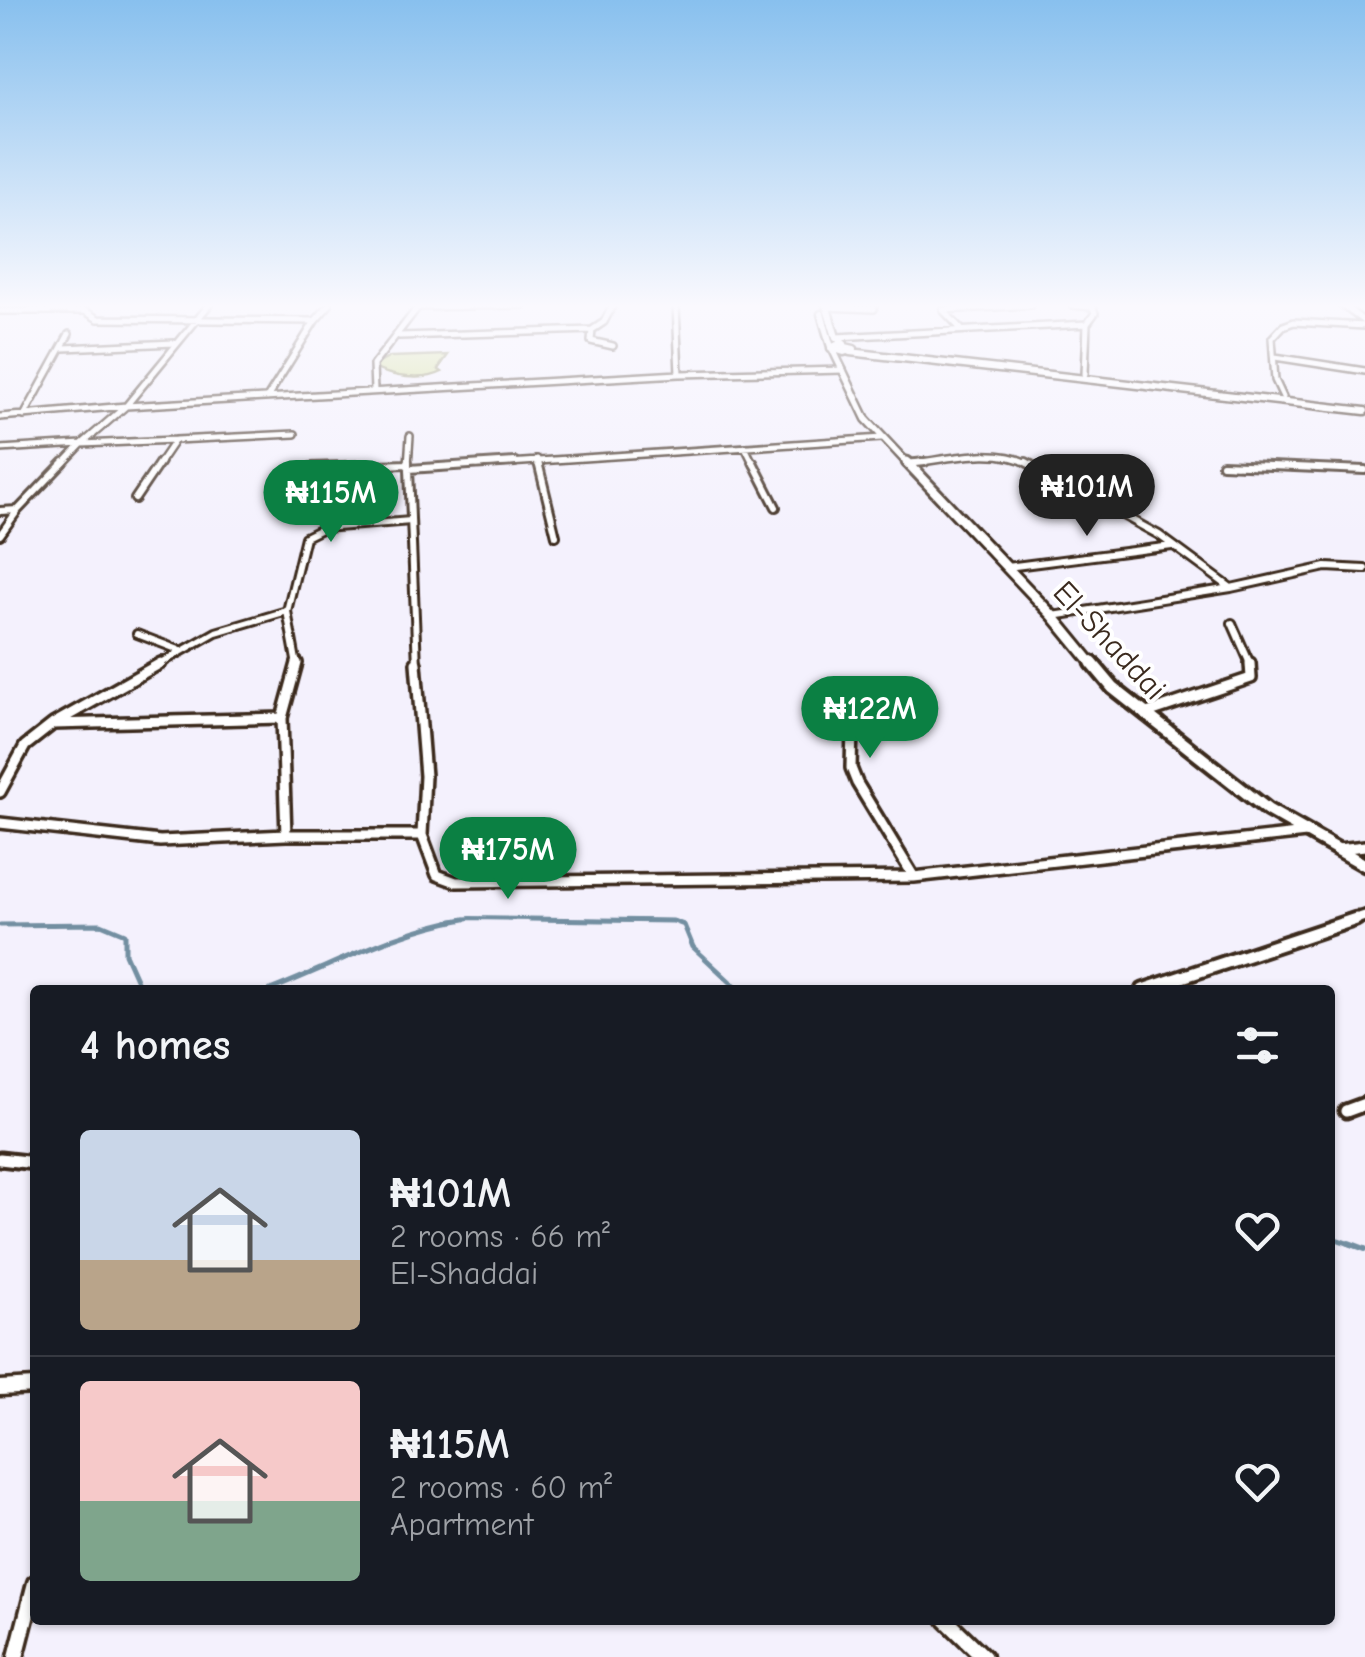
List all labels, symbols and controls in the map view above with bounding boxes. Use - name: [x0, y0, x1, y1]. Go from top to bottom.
- pin: ₦101M: [1017, 454, 1157, 539]
- pin: ₦115M: [261, 460, 401, 545]
- text: ₦101M: [1041, 468, 1133, 505]
- text: ₦115M: [285, 474, 377, 511]
- street label: El-Shaddai: [1046, 574, 1174, 707]
- pin: ₦122M: [800, 676, 940, 761]
- text: ₦122M: [823, 690, 917, 727]
- pin: ₦175M: [438, 817, 578, 902]
- text: ₦175M: [462, 831, 554, 868]
- icon: filters: [1230, 1018, 1285, 1073]
- text: 4 homes: [80, 1021, 230, 1070]
- text: ₦101M: [390, 1169, 511, 1218]
- icon: home: [160, 1170, 280, 1290]
- icon: heart: [1230, 1203, 1285, 1258]
- text: 2 rooms · 66 m²: [390, 1218, 610, 1255]
- text: El-Shaddai: [390, 1255, 538, 1292]
- text: ₦115M: [390, 1420, 510, 1469]
- icon: home: [160, 1421, 280, 1541]
- icon: heart: [1230, 1454, 1285, 1509]
- text: 2 rooms · 60 m²: [390, 1469, 612, 1506]
- text: Apartment: [390, 1506, 533, 1543]

